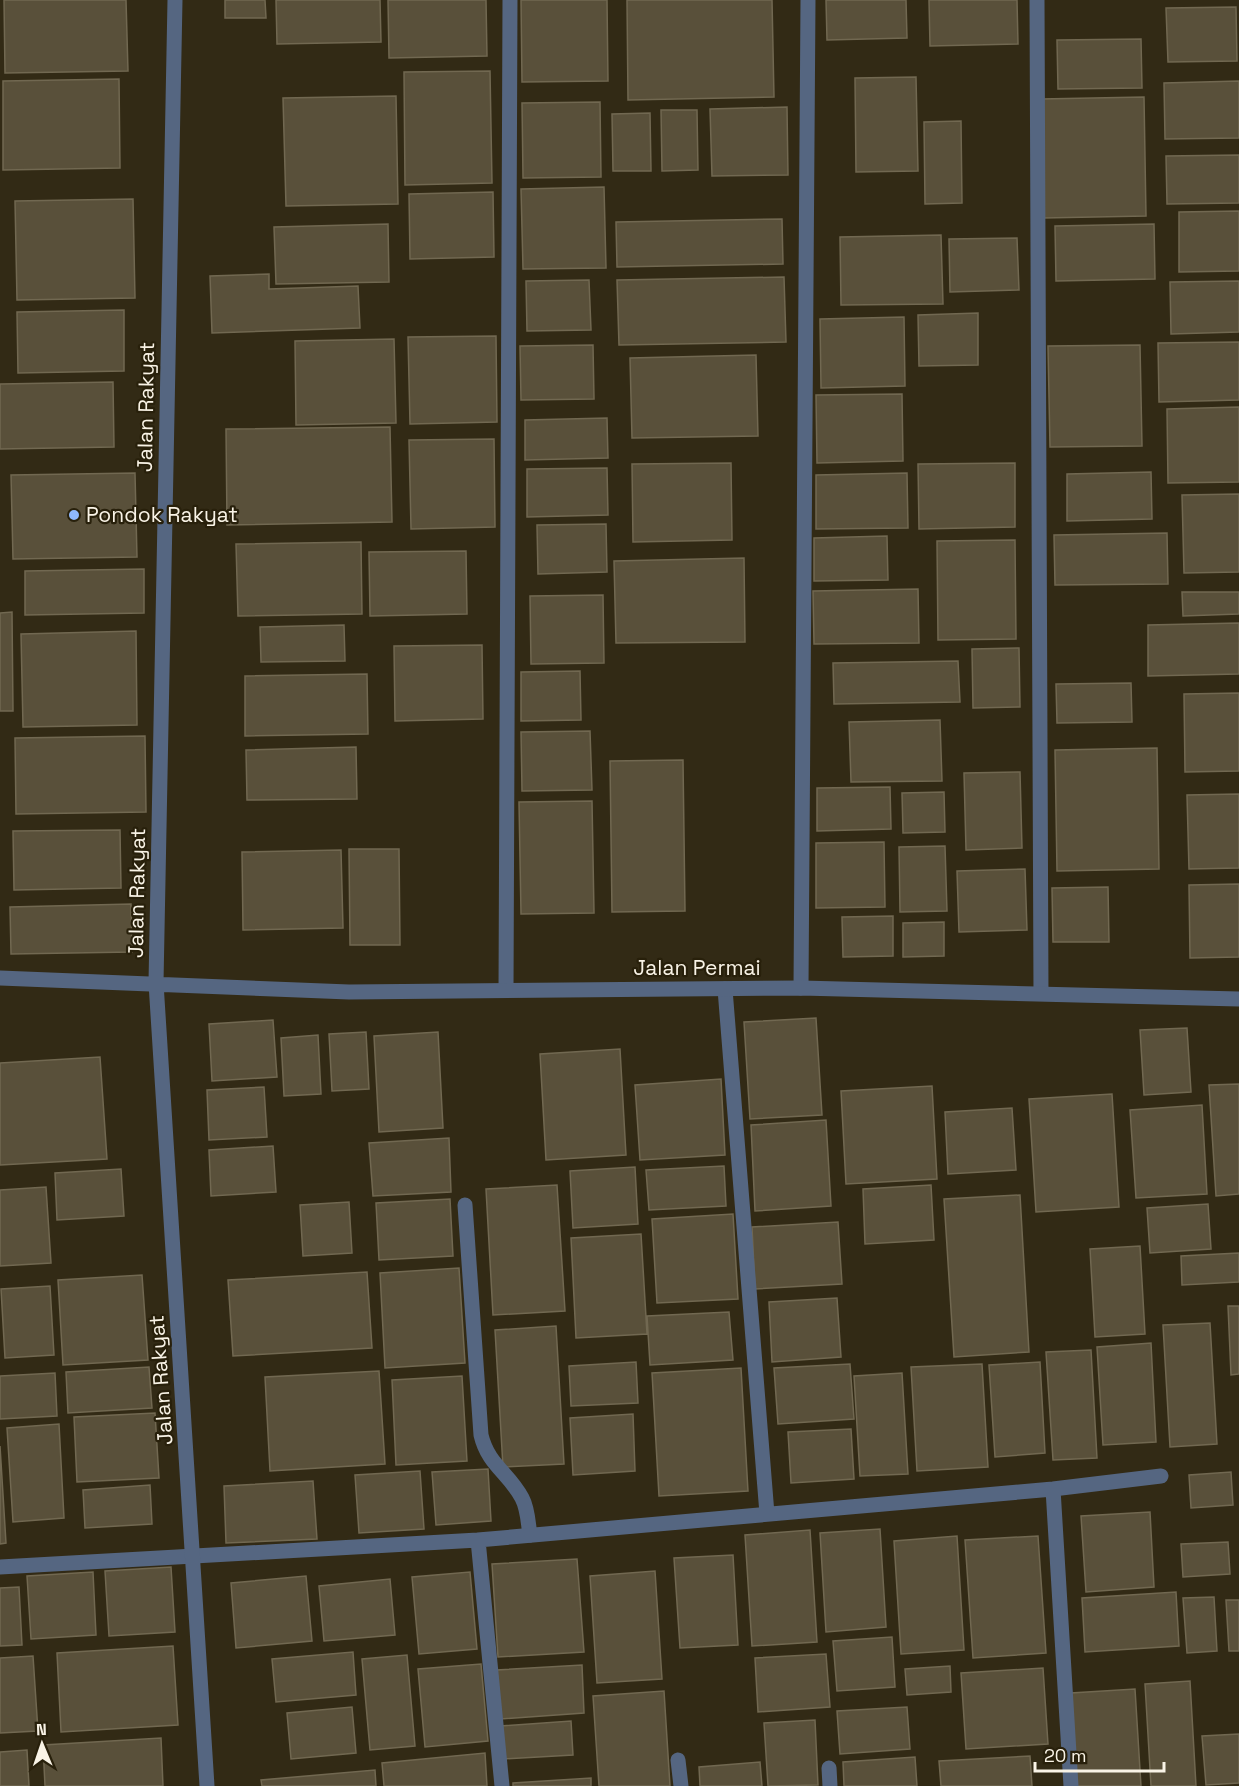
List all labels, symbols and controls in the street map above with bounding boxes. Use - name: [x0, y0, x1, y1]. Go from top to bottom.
- street label: Jalan Rakyat: [131, 342, 160, 472]
- place label: Pondok Rakyat: [86, 501, 238, 528]
- marker: Pondok Rakyat: [67, 508, 81, 522]
- street label: Jalan Rakyat: [122, 828, 151, 958]
- street label: Jalan Permai: [633, 954, 761, 981]
- street label: Jalan Rakyat: [142, 1314, 179, 1446]
- north arrow: [12, 1714, 72, 1774]
- text: N: [36, 1719, 47, 1740]
- scale bar: [1035, 1735, 1164, 1773]
- text: 20 m: [1044, 1744, 1087, 1767]

